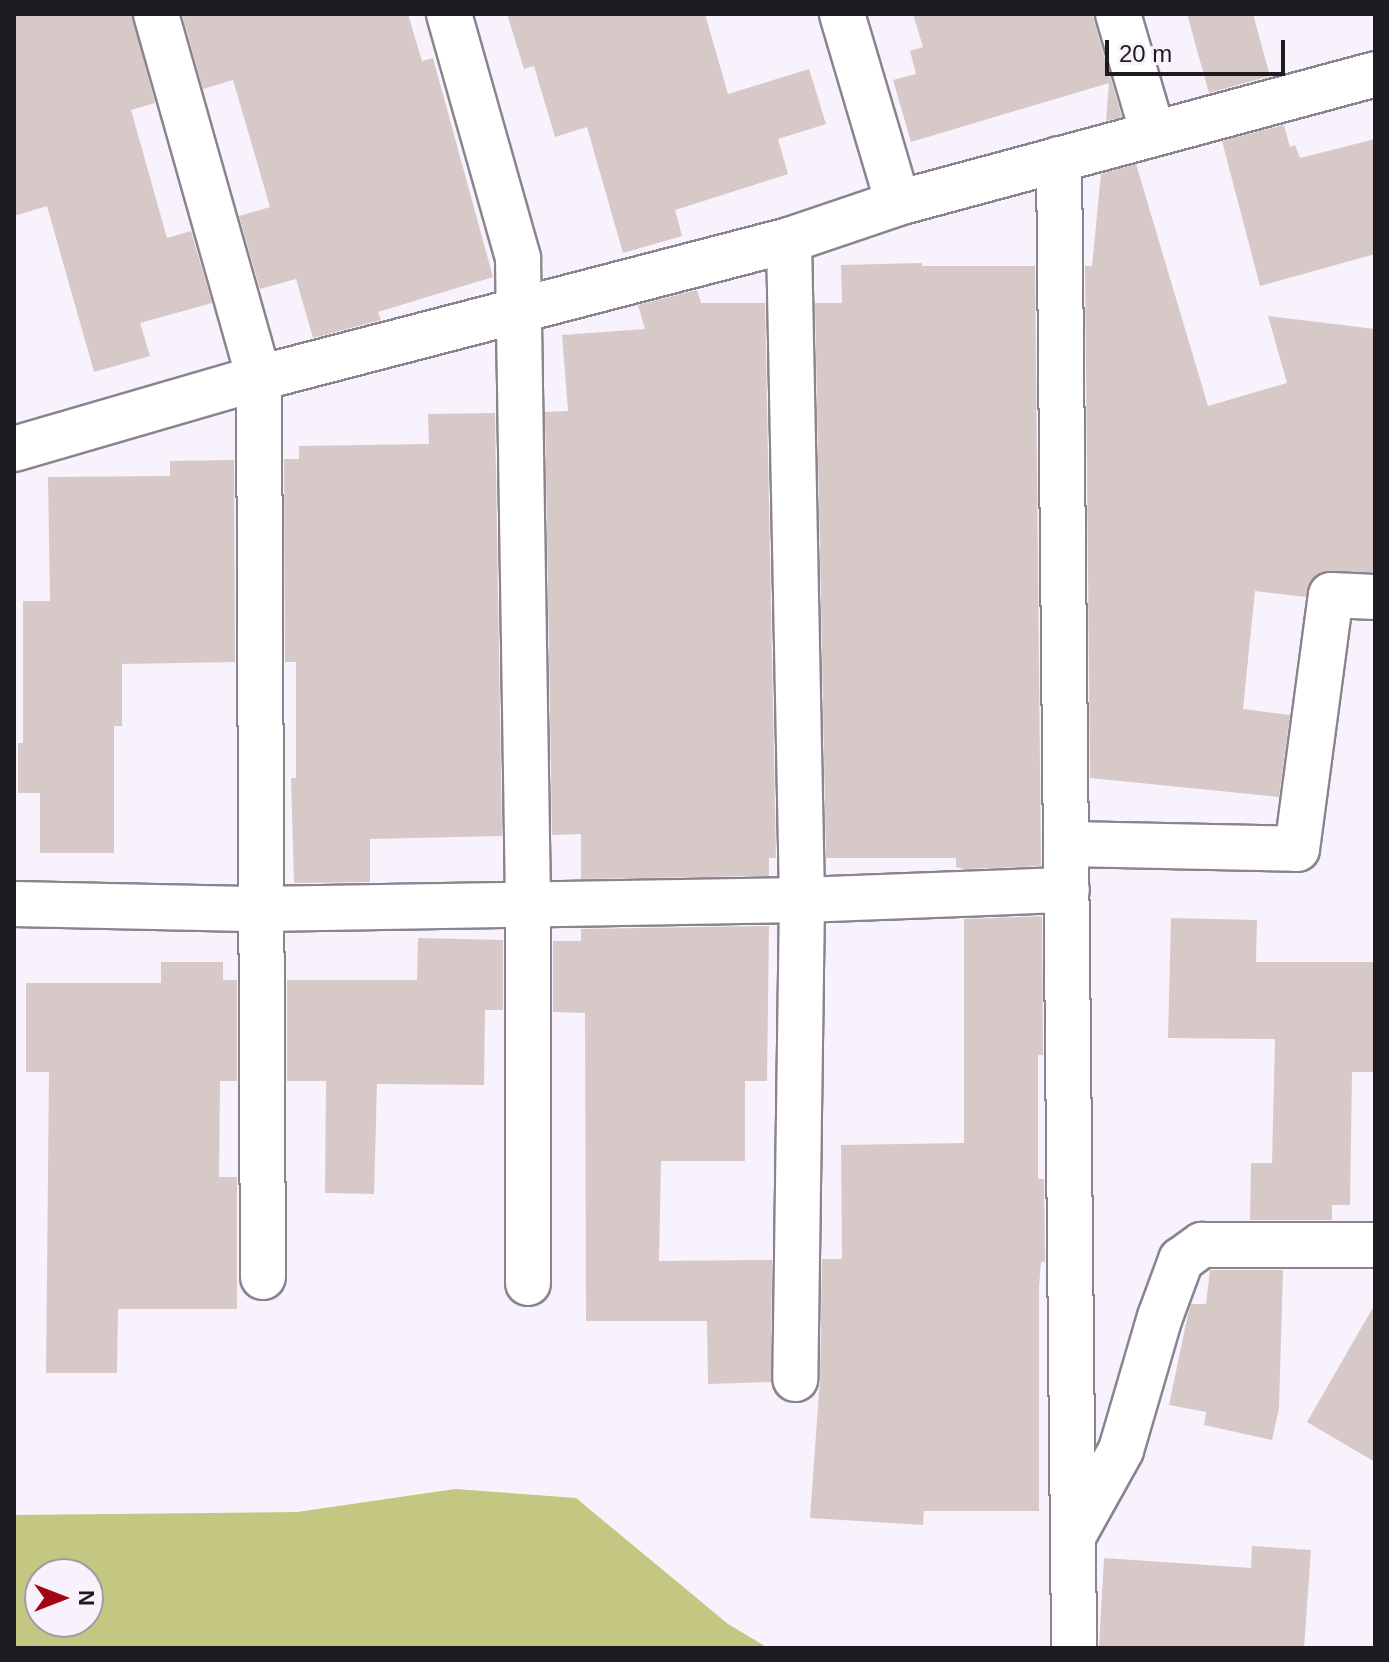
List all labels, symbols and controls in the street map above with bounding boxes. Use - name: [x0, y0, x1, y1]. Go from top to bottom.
- scale bar: [1109, 24, 1289, 74]
- text: 20 m: [1119, 40, 1172, 67]
- north arrow: [24, 1558, 104, 1638]
- text: N: [74, 1590, 99, 1606]

